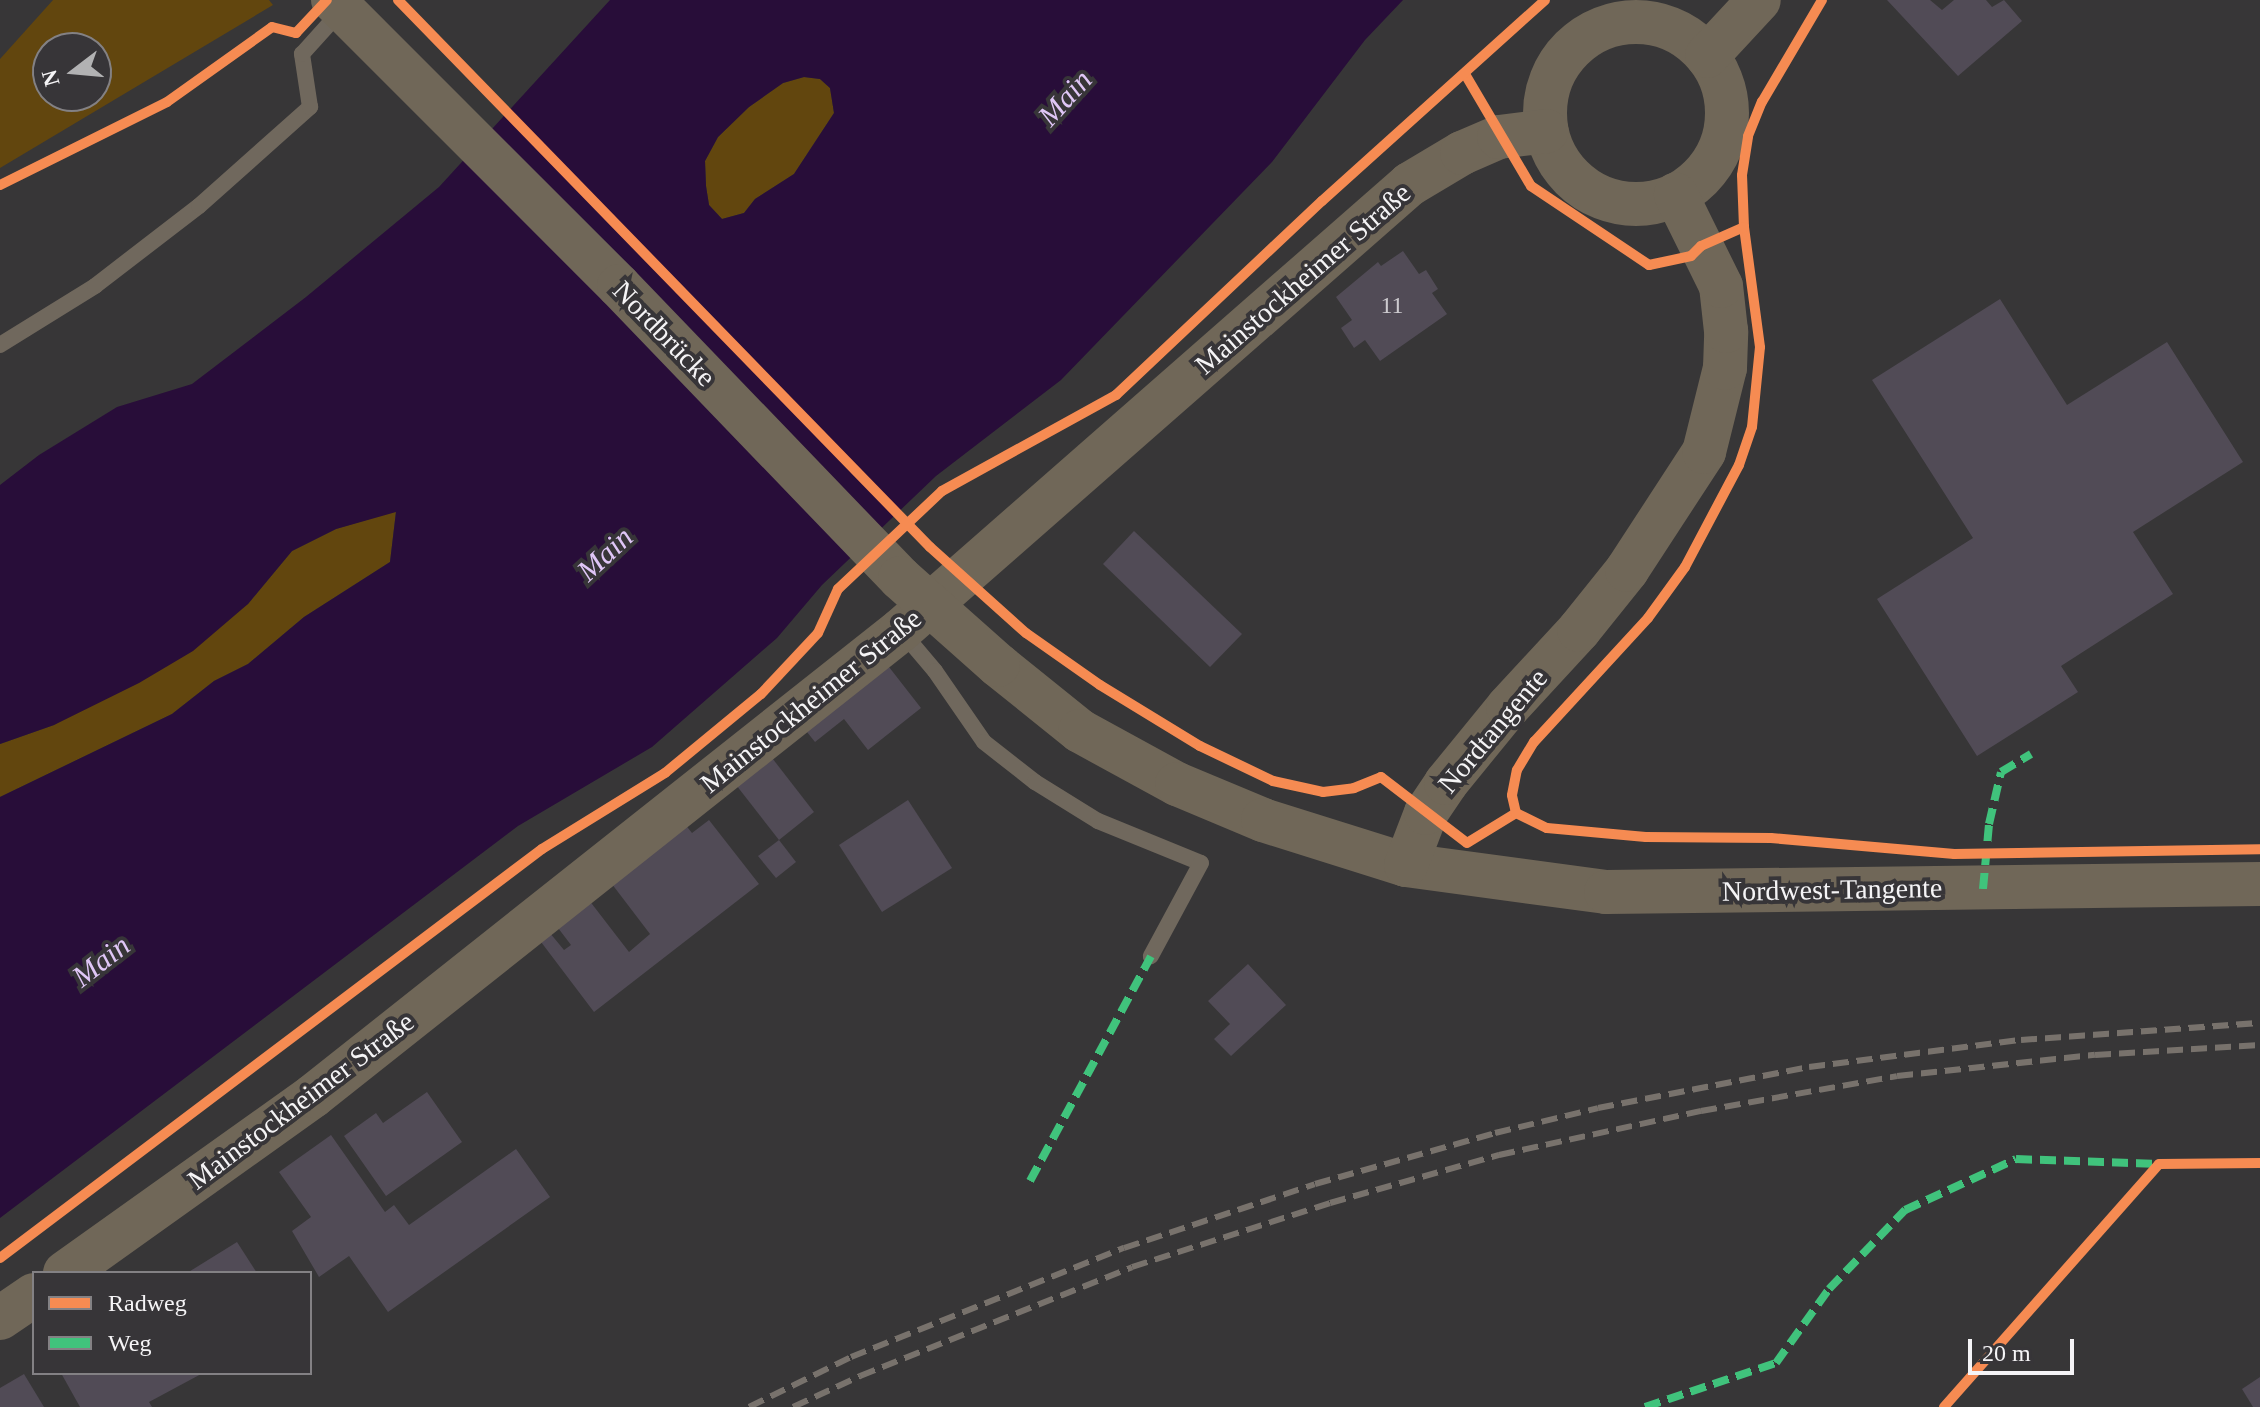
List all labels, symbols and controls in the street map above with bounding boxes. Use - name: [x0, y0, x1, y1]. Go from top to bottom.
- north arrow: [32, 32, 112, 112]
- water label: Main: [1030, 62, 1100, 134]
- text: N: [36, 67, 65, 89]
- street label: Mainstockheimer Straße: [1188, 176, 1418, 382]
- street label: Nordbrücke: [605, 274, 723, 394]
- house number: 11: [1380, 292, 1404, 320]
- water label: Main: [570, 519, 640, 589]
- street label: Mainstockheimer Straße: [694, 602, 928, 800]
- street label: Nordtangente: [1431, 662, 1555, 800]
- street label: Nordwest-Tangente: [1722, 871, 1942, 909]
- water label: Main: [65, 927, 137, 995]
- street label: Mainstockheimer Straße: [181, 1005, 421, 1197]
- legend: [32, 1271, 312, 1375]
- text: Radweg: [108, 1290, 187, 1316]
- scale bar: [1972, 1323, 2078, 1373]
- text: Weg: [108, 1330, 151, 1356]
- text: 20 m: [1982, 1340, 2031, 1366]

